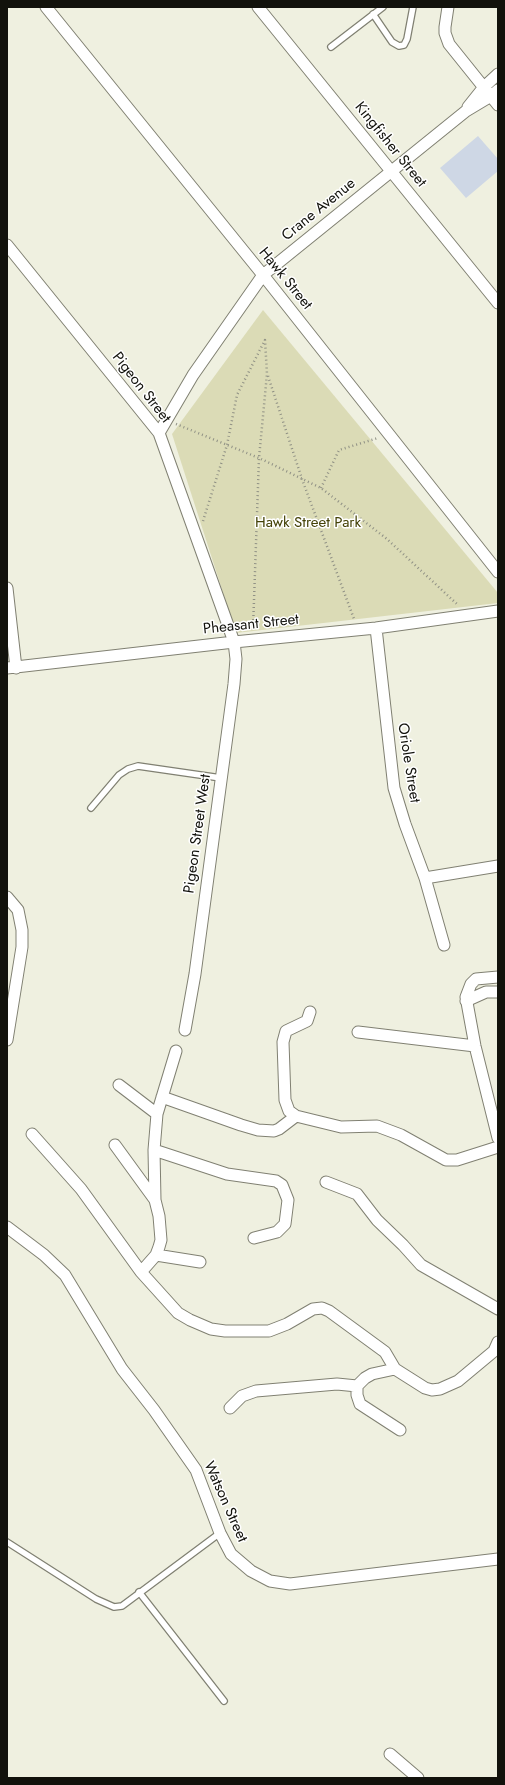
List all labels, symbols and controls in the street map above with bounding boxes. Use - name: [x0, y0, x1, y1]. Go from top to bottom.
- street label: Kingfisher Street: [350, 99, 430, 191]
- street label: Crane Avenue: [279, 175, 359, 245]
- street label: Hawk Street: [254, 244, 316, 314]
- street label: Pigeon Street: [108, 349, 174, 427]
- park label: Hawk Street Park: [255, 514, 361, 532]
- street label: Pheasant Street: [202, 611, 300, 639]
- street label: Oriole Street: [393, 722, 423, 804]
- street label: Pigeon Street West: [181, 773, 215, 895]
- street label: Watson Street: [199, 1459, 251, 1545]

